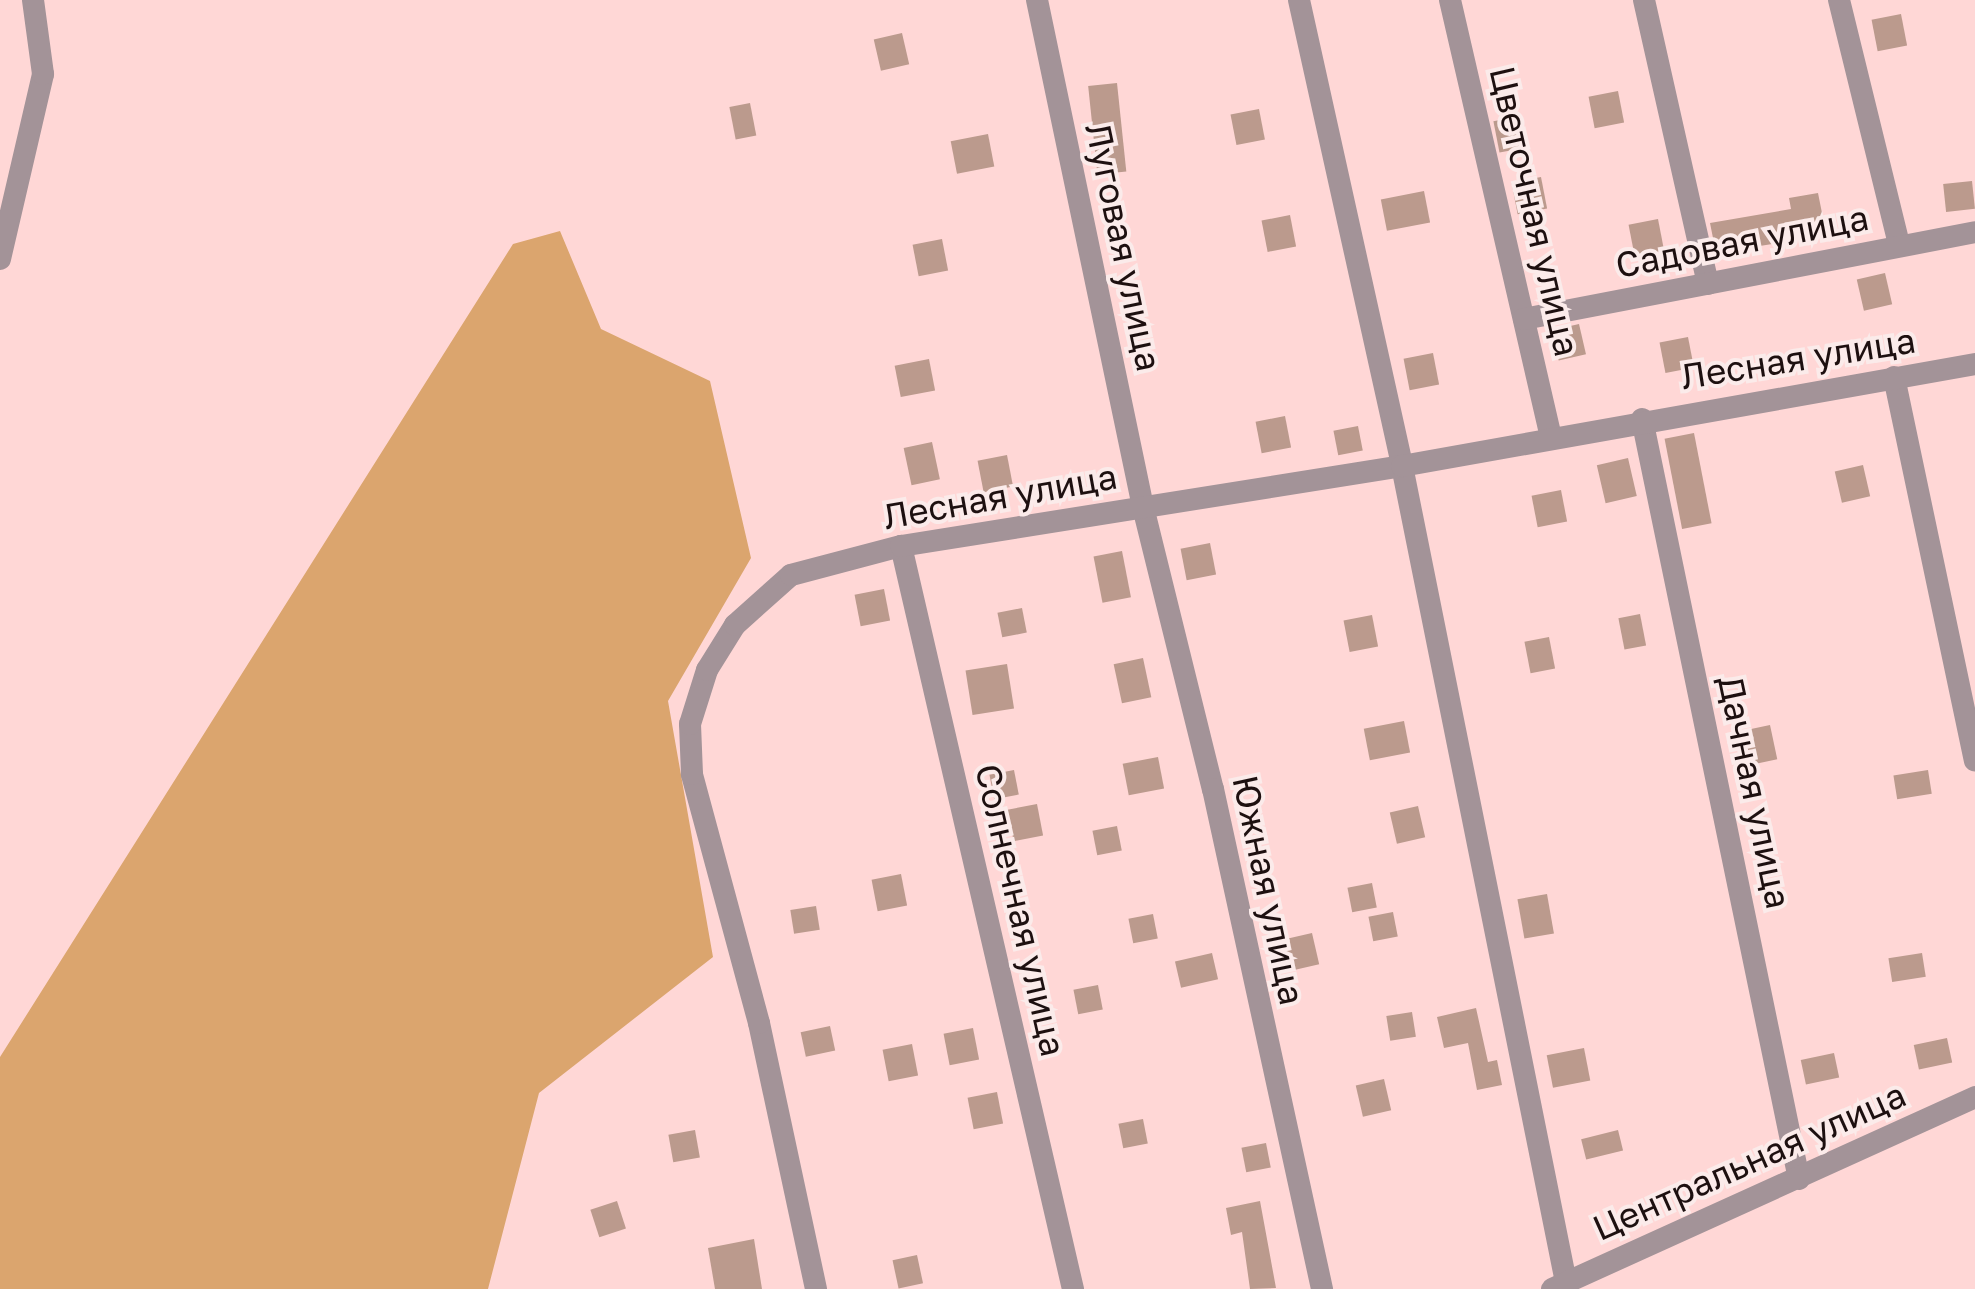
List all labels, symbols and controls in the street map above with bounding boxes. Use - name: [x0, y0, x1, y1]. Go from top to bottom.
- street label: Цветочная улица: [1481, 62, 1589, 360]
- street label: Луговая улица: [1077, 119, 1171, 375]
- street label: Садовая улица: [1612, 196, 1872, 286]
- street label: Лесная улица: [1678, 319, 1918, 397]
- street label: Лесная улица: [880, 455, 1120, 537]
- street label: Дачная улица: [1710, 672, 1800, 912]
- street label: Солнечная улица: [967, 760, 1075, 1060]
- street label: Южная улица: [1224, 772, 1314, 1008]
- street label: Центральная улица: [1586, 1073, 1912, 1249]

